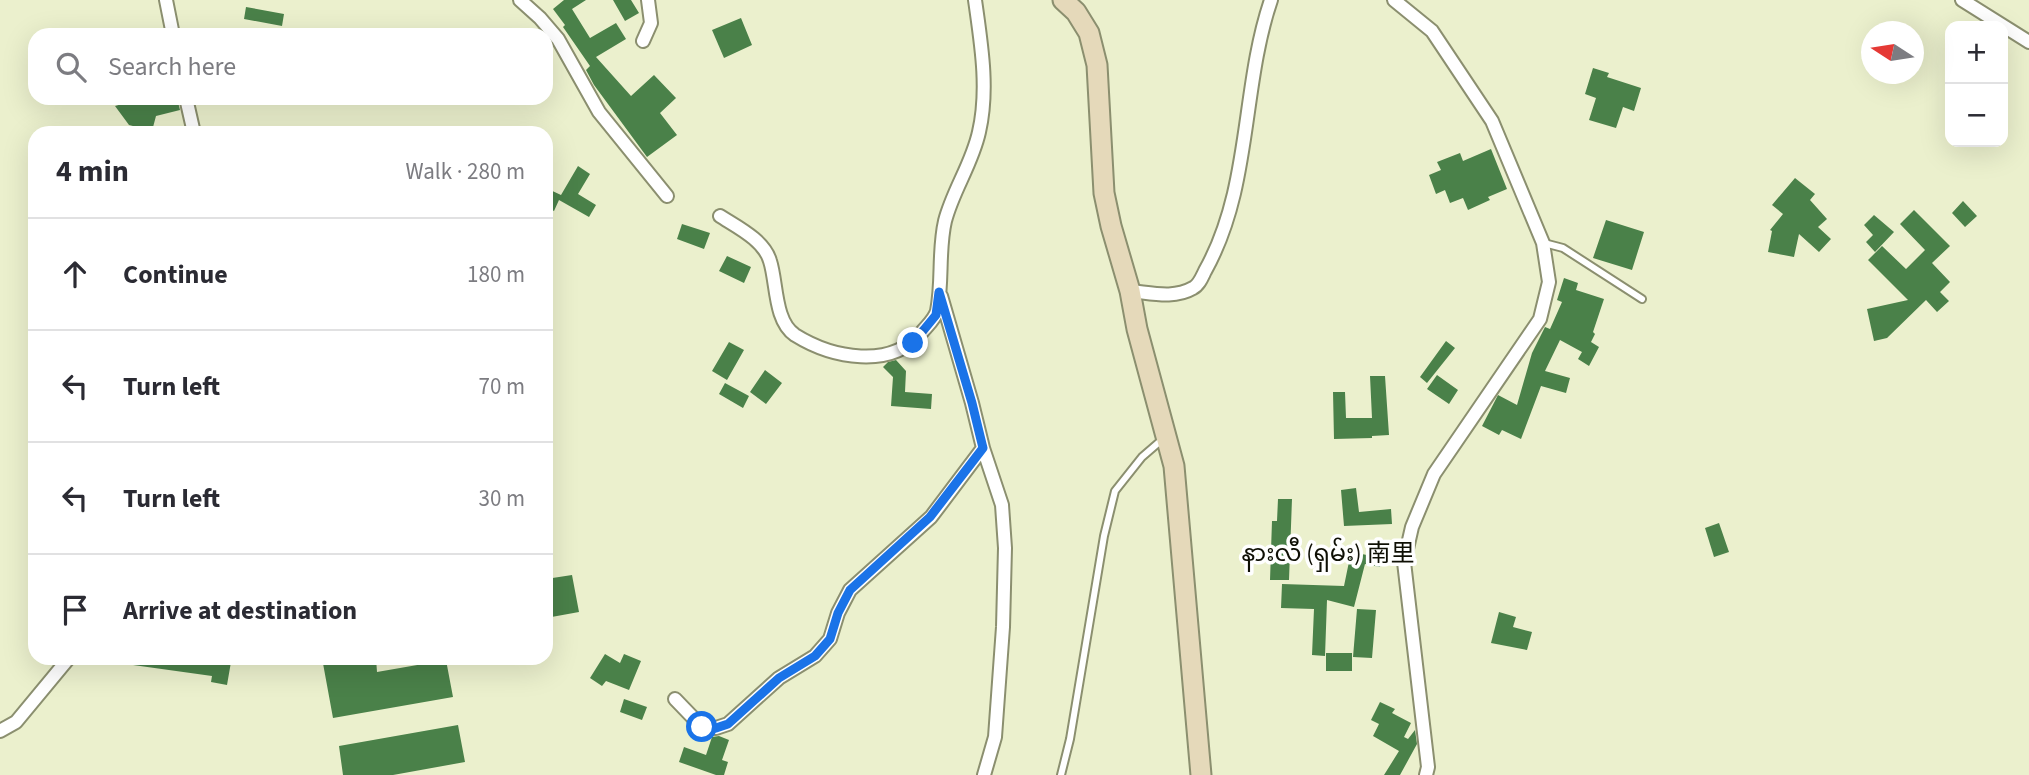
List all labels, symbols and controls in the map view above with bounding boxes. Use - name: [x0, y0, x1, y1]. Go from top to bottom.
- north arrow: [1861, 21, 1924, 84]
- map controls: [1945, 21, 2008, 147]
- button: +: [1945, 21, 2008, 84]
- search box: [28, 28, 553, 105]
- icon: search: [52, 48, 90, 86]
- text: Search here: [108, 48, 236, 85]
- button: −: [1945, 84, 2008, 147]
- text: 4 min: [56, 150, 129, 193]
- text: Walk · 280 m: [406, 155, 525, 188]
- icon: ahead: [56, 255, 94, 293]
- text: Continue: [123, 256, 228, 293]
- text: 180 m: [467, 258, 525, 291]
- route end: [897, 327, 928, 358]
- icon: left: [56, 367, 94, 405]
- text: Turn left: [123, 368, 220, 405]
- text: 70 m: [478, 370, 525, 403]
- icon: left: [56, 479, 94, 517]
- text: Turn left: [123, 480, 220, 517]
- text: 30 m: [478, 482, 525, 515]
- district label: နားလီ (ရှမ်း) 南里: [1242, 536, 1414, 572]
- icon: arrive: [56, 591, 94, 629]
- text: Arrive at destination: [123, 592, 357, 629]
- route start: [686, 711, 717, 742]

